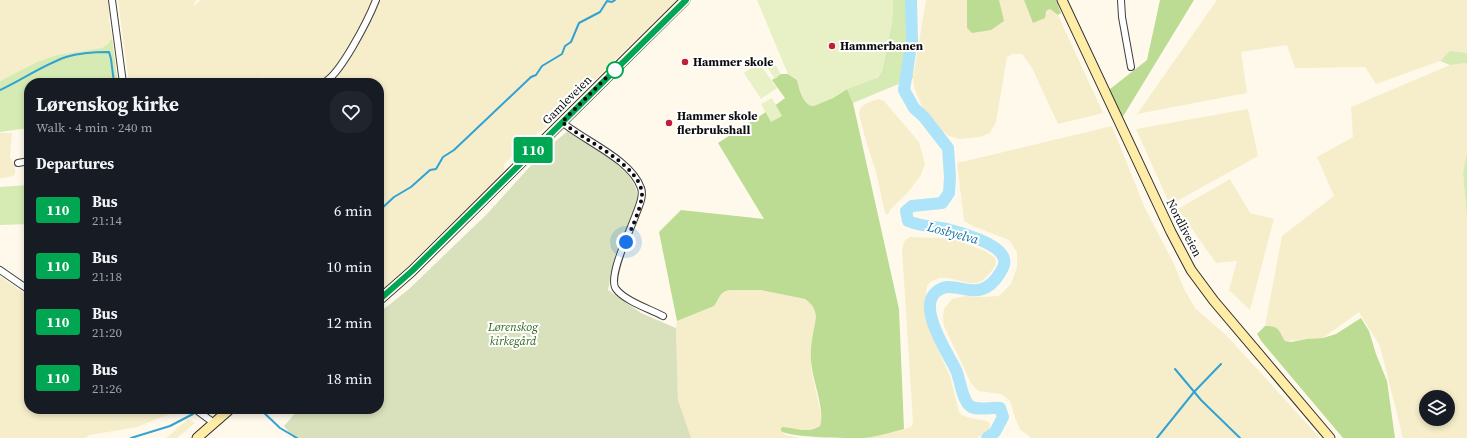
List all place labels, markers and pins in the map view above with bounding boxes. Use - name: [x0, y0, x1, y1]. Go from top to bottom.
- place label: Hammerbanen: [840, 38, 924, 54]
- marker: Hammerbanen: [827, 41, 837, 51]
- place label: Hammer skole: [693, 54, 774, 70]
- marker: Hammer skole: [680, 57, 690, 67]
- unlabelled marker: [606, 61, 624, 79]
- place label: Hammer skole flerbrukshall: [677, 108, 758, 138]
- marker: Hammer skole flerbrukshall: [664, 118, 674, 128]

